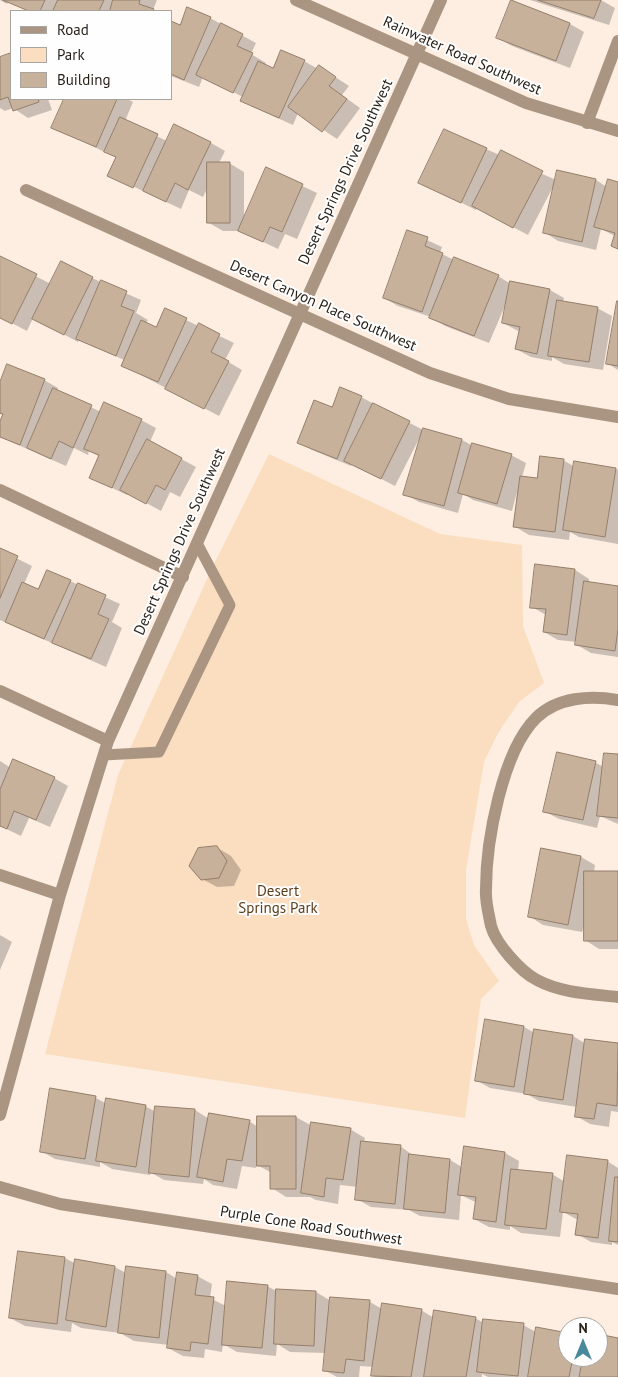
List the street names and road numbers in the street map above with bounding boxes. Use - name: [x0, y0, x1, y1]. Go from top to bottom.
- street label: Rainwater Road Southwest: [380, 13, 544, 99]
- street label: Desert Springs Drive Southwest: [295, 76, 397, 268]
- street label: Desert Canyon Place Southwest: [227, 257, 419, 355]
- street label: Desert Springs Drive Southwest: [131, 446, 229, 638]
- street label: Purple Cone Road Southwest: [219, 1203, 403, 1249]

